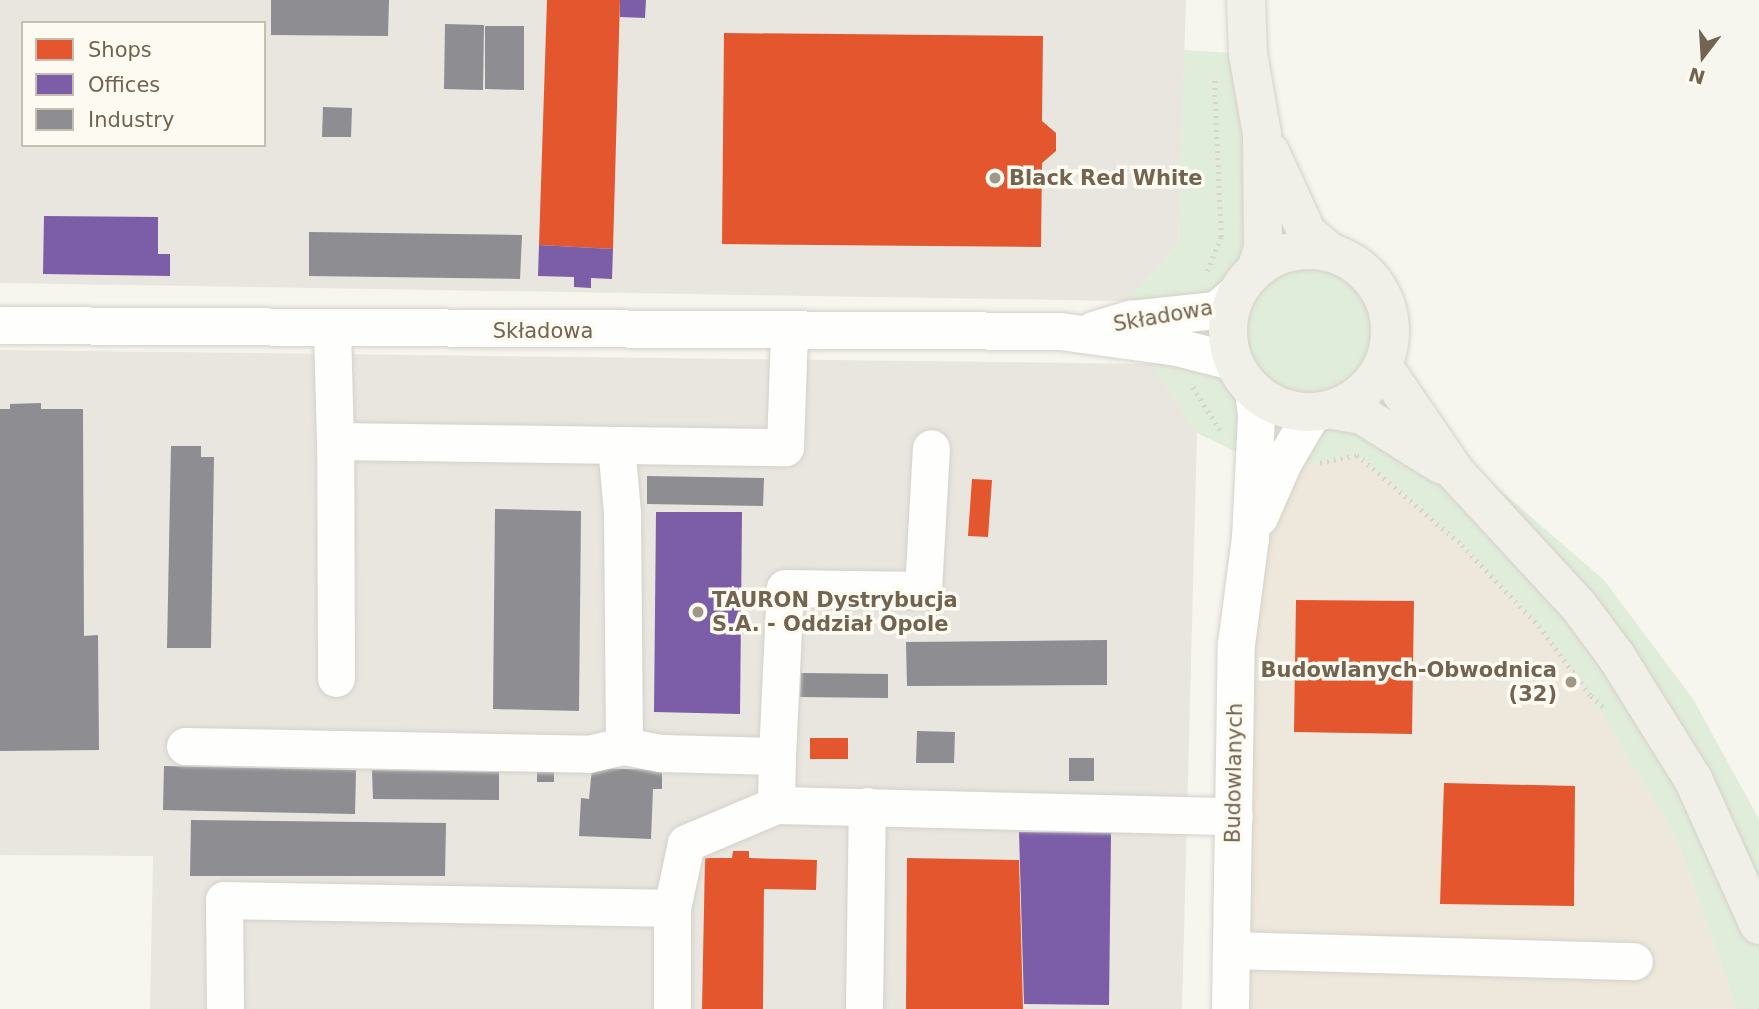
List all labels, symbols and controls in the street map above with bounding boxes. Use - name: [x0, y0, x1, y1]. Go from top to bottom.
- legend: [21, 21, 266, 147]
- north arrow: [1668, 21, 1738, 91]
- text: Shops: [88, 38, 152, 62]
- text: N: [1686, 63, 1708, 89]
- text: Offices: [88, 73, 160, 97]
- text: Industry: [88, 108, 174, 132]
- place label: Black Red White: [1009, 165, 1202, 191]
- marker: Black Red White: [987, 170, 1003, 186]
- street label: Składowa: [1111, 295, 1215, 337]
- street label: Składowa: [493, 318, 593, 344]
- place label: TAURON Dystrybucja S.A. - Oddział Opole: [712, 587, 958, 637]
- marker: TAURON Dystrybucja S.A. - Oddział Opole: [690, 604, 706, 620]
- place label: Budowlanych-Obwodnica (32): [1261, 657, 1557, 707]
- marker: Budowlanych-Obwodnica (32): [1563, 674, 1579, 690]
- street label: Budowlanych: [1220, 703, 1248, 843]

